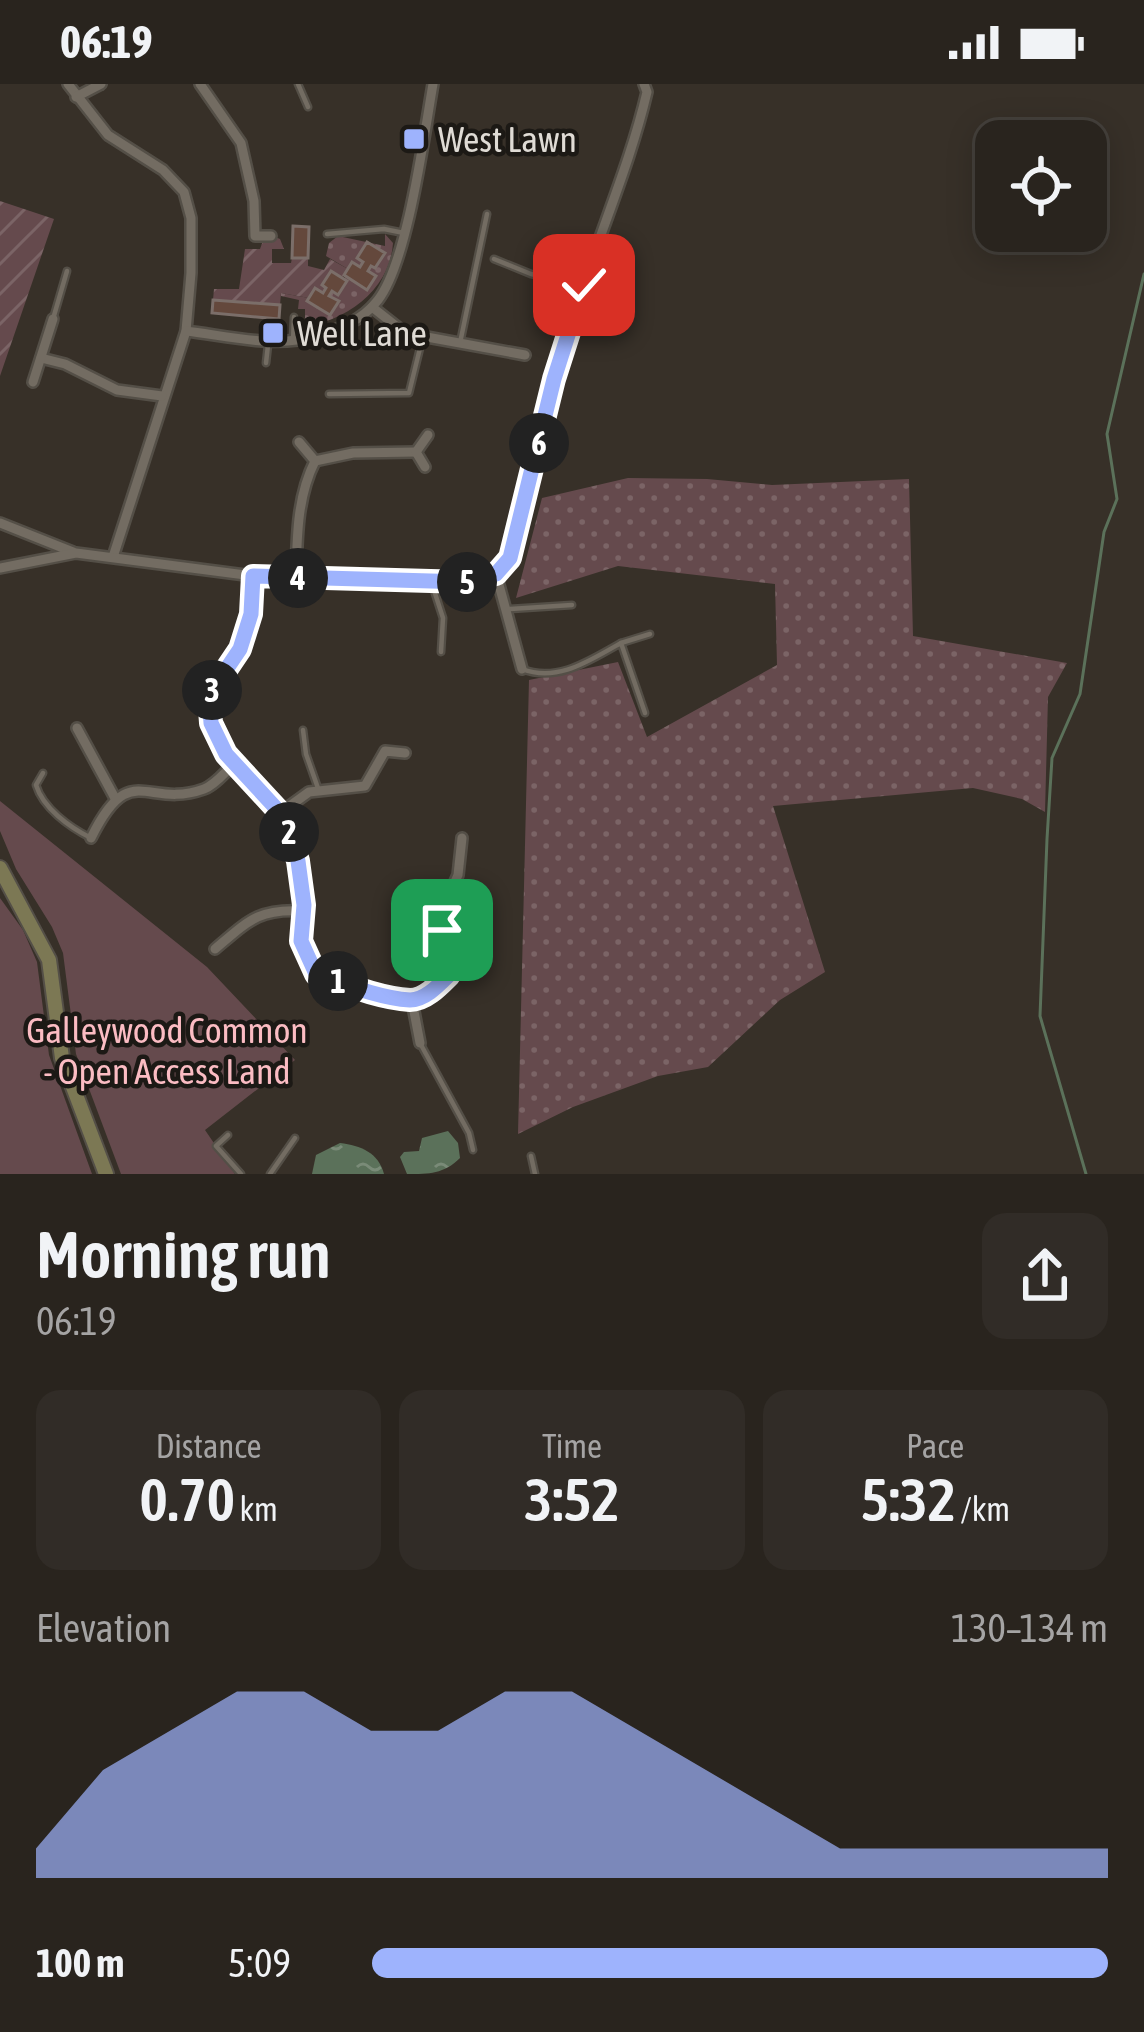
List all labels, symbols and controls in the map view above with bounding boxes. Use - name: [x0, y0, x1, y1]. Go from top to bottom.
- text: 06:19: [60, 16, 153, 68]
- place label: West Lawn: [438, 118, 577, 160]
- map controls: [975, 120, 1107, 252]
- button: locate: [975, 120, 1107, 252]
- marker: West Lawn: [401, 126, 427, 152]
- pin: [533, 234, 635, 336]
- icon: check: [551, 252, 617, 318]
- place label: Well Lane: [297, 312, 427, 354]
- marker: Well Lane: [260, 320, 286, 346]
- pin: 6: [509, 413, 569, 473]
- text: 6: [531, 424, 547, 462]
- pin: 4: [268, 548, 328, 608]
- pin: 5: [437, 552, 497, 612]
- text: 4: [290, 559, 306, 597]
- text: 5: [459, 563, 475, 601]
- pin: 3: [182, 660, 242, 720]
- text: 3: [204, 671, 220, 709]
- pin: 2: [259, 802, 319, 862]
- text: 2: [281, 813, 297, 851]
- pin: [391, 879, 493, 981]
- icon: arrive: [409, 897, 475, 963]
- pin: 1: [308, 951, 368, 1011]
- text: 1: [330, 962, 346, 1000]
- park label: Galleywood Common - Open Access Land: [26, 1009, 308, 1092]
- button: share: [982, 1213, 1108, 1339]
- text: Morning run: [36, 1216, 331, 1292]
- text: 06:19: [36, 1299, 116, 1343]
- text: Distance: [156, 1427, 262, 1465]
- text: Time: [542, 1427, 602, 1465]
- text: Pace: [906, 1427, 964, 1465]
- text: 0.70: [140, 1465, 235, 1534]
- text: 3:52: [524, 1465, 620, 1534]
- text: 5:32: [861, 1465, 956, 1534]
- text: km: [235, 1490, 278, 1528]
- text: /km: [956, 1490, 1010, 1528]
- text: Elevation: [36, 1606, 171, 1650]
- text: 130–134 m: [951, 1606, 1108, 1650]
- text: 100 m: [36, 1941, 124, 1985]
- text: 5:09: [228, 1941, 291, 1985]

